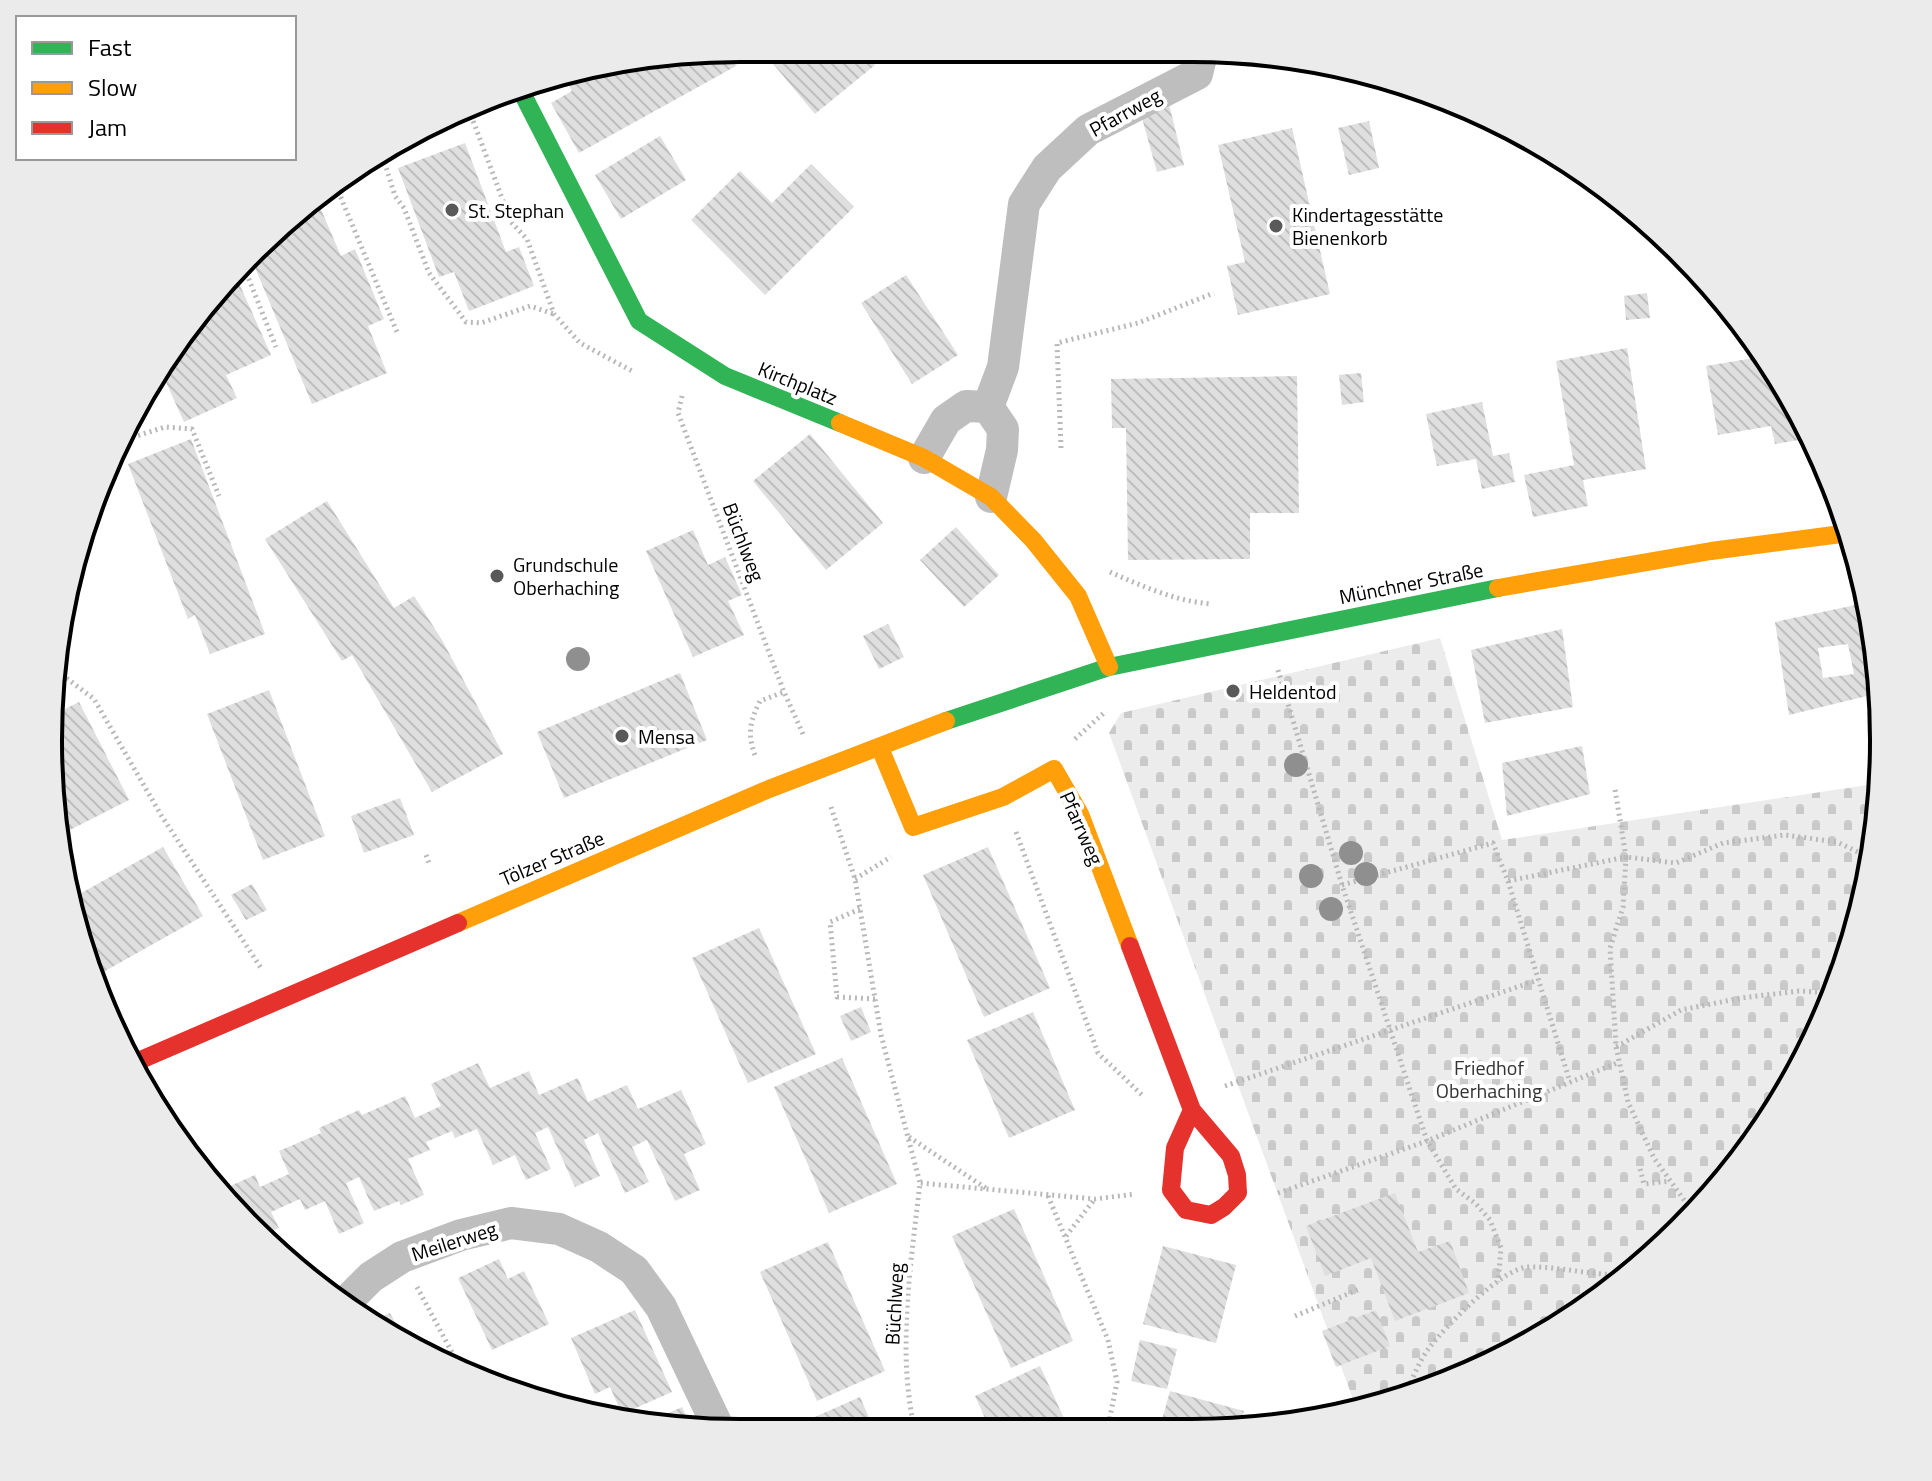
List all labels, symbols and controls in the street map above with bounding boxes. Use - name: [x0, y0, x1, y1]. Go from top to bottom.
- legend: [16, 16, 296, 160]
- text: Fast: [88, 29, 132, 65]
- text: Slow: [88, 69, 137, 105]
- street label: Pfarrweg: [1083, 80, 1167, 144]
- text: Jam: [88, 109, 127, 145]
- place label: St. Stephan: [468, 195, 564, 226]
- place label: Kindertagesstätte Bienenkorb: [1292, 199, 1443, 253]
- marker: St. Stephan: [443, 201, 461, 219]
- marker: Kindertagesstätte Bienenkorb: [1267, 217, 1285, 235]
- street label: Kirchplatz: [754, 353, 842, 413]
- street label: Büchlweg: [715, 498, 773, 586]
- place label: Grundschule Oberhaching: [513, 549, 619, 603]
- street label: Münchner Straße: [1336, 554, 1486, 612]
- marker: Grundschule Oberhaching: [488, 567, 506, 585]
- place label: Heldentod: [1249, 676, 1337, 707]
- marker: Heldentod: [1224, 682, 1242, 700]
- place label: Mensa: [638, 721, 695, 752]
- marker: Mensa: [613, 727, 631, 745]
- street label: Pfarrweg: [1052, 786, 1112, 870]
- street label: Tölzer Straße: [495, 822, 609, 894]
- park label: Friedhof Oberhaching: [1436, 1052, 1542, 1106]
- street label: Meilerweg: [407, 1213, 501, 1269]
- street label: Büchlweg: [876, 1262, 912, 1346]

